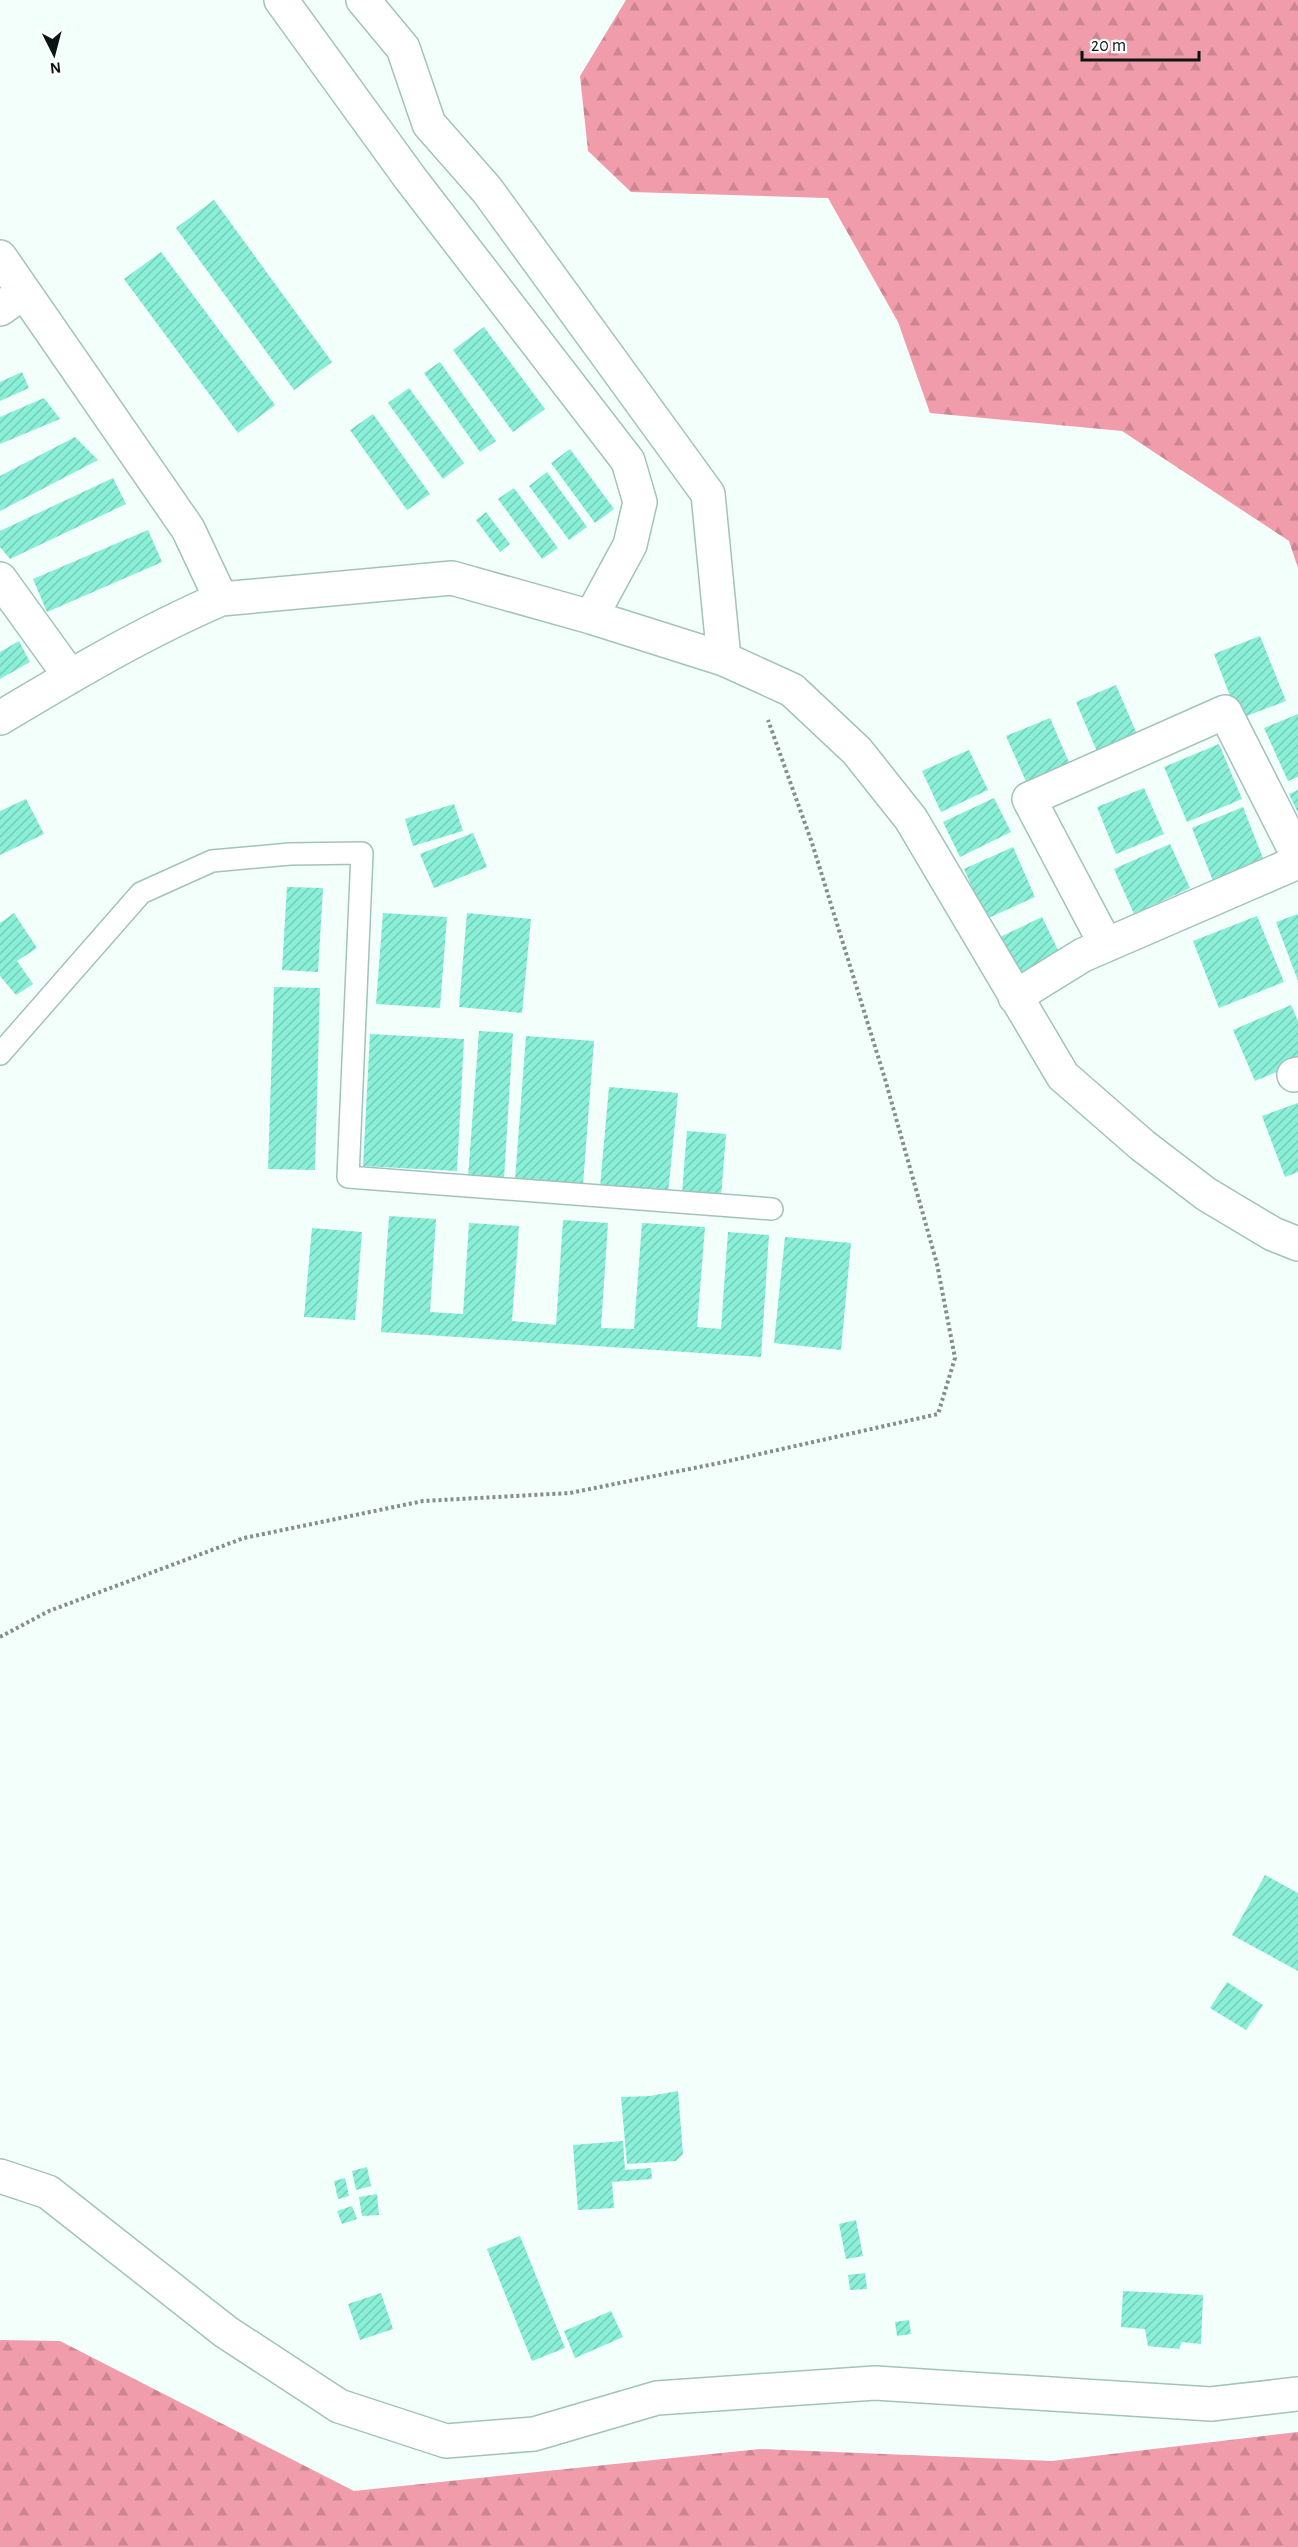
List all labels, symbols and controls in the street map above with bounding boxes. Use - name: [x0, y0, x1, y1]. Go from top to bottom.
- north arrow: [24, 24, 84, 84]
- scale bar: [1082, 24, 1199, 62]
- text: 20 m: [1091, 37, 1126, 55]
- text: N: [49, 59, 62, 76]

